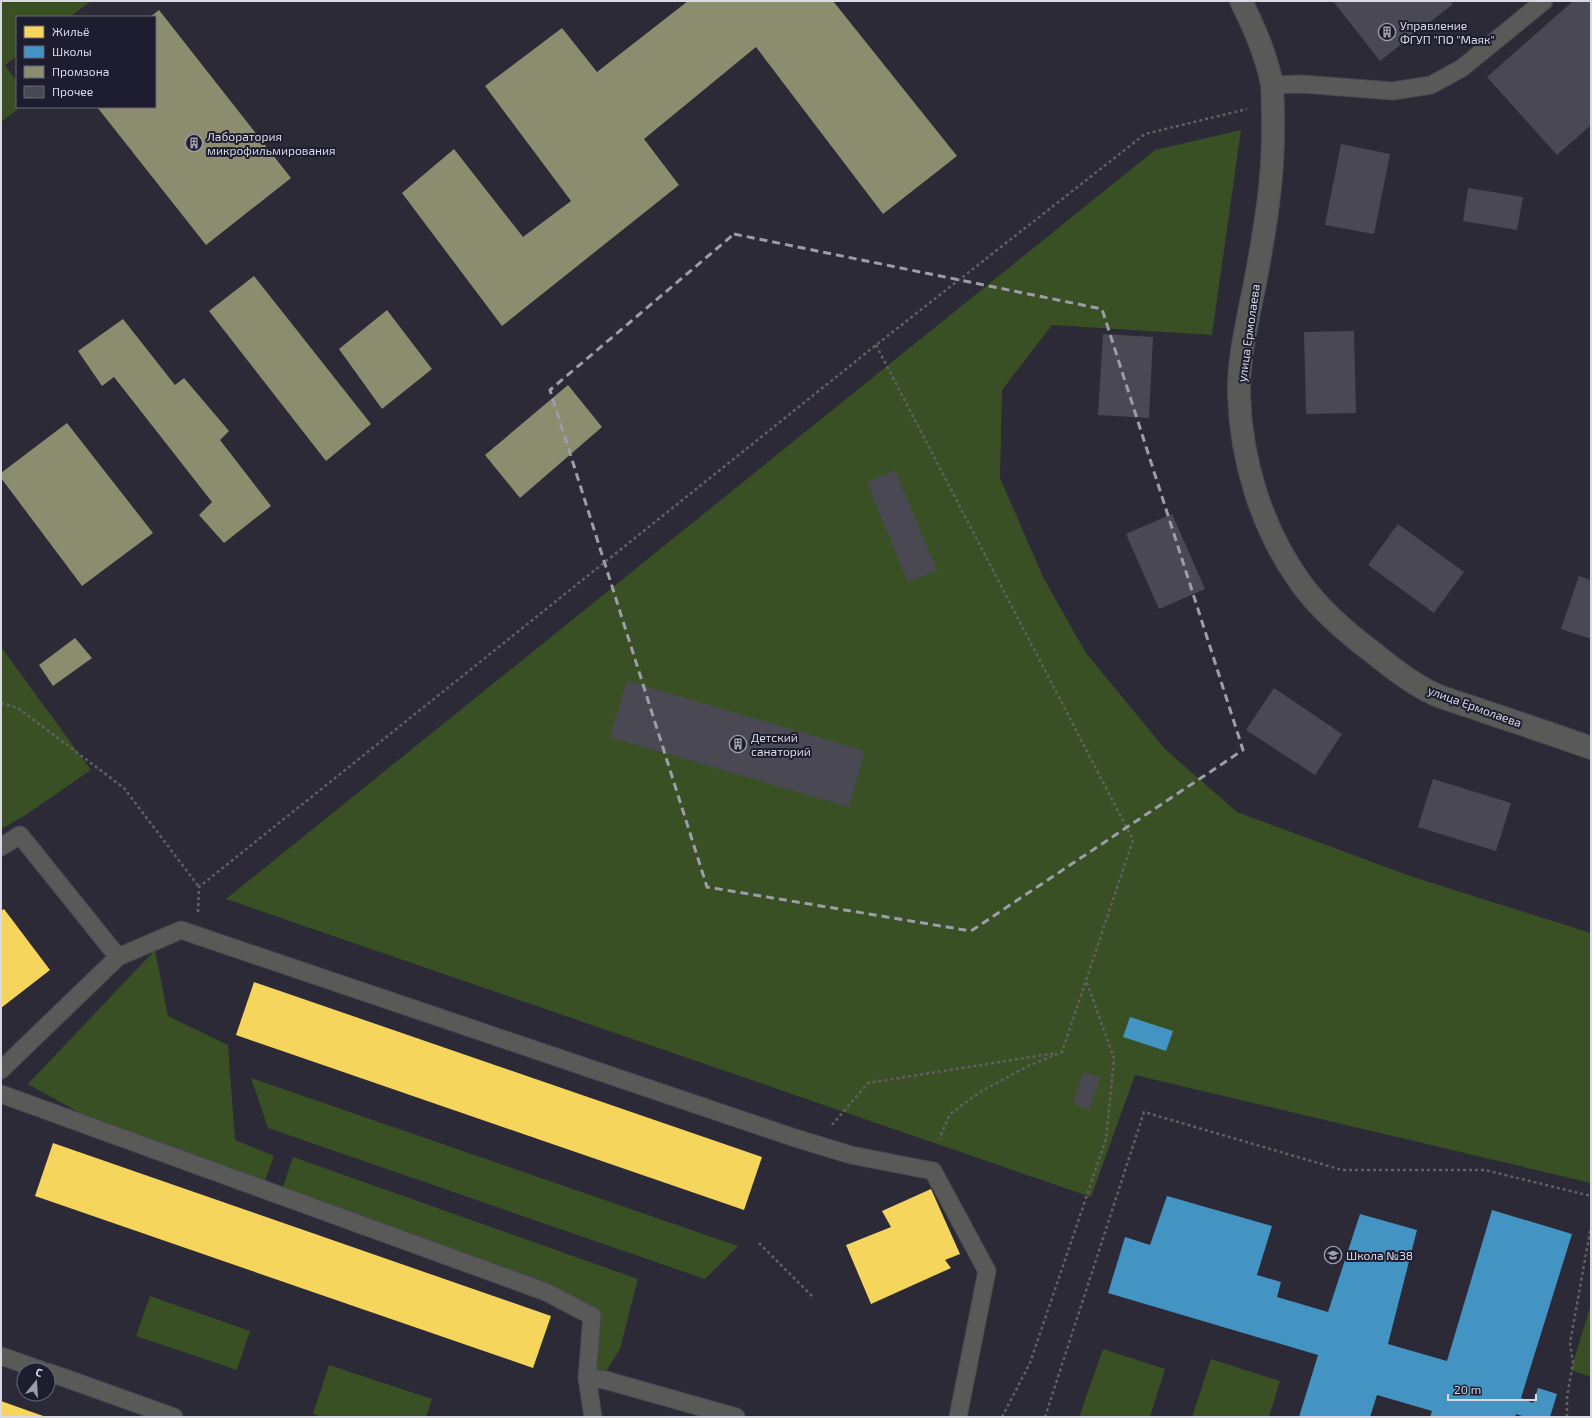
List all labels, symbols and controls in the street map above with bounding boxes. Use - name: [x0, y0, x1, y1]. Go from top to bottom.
- legend: [16, 16, 156, 108]
- place label: Управление ФГУП "ПО "Маяк": [1400, 18, 1495, 46]
- building icon: Управление ФГУП "ПО "Маяк": [1377, 22, 1397, 42]
- text: Жильё: [52, 24, 89, 38]
- text: Школы: [52, 44, 92, 58]
- text: Промзона: [52, 64, 109, 78]
- text: Прочее: [52, 84, 93, 98]
- place label: Лаборатория микрофильмирования: [207, 129, 336, 157]
- building icon: Лаборатория микрофильмирования: [184, 133, 204, 153]
- street label: улица Ермолаева: [1234, 283, 1263, 383]
- street label: улица Ермолаева: [1426, 683, 1524, 730]
- place label: Детский санаторий: [751, 730, 811, 758]
- building icon: Детский санаторий: [728, 734, 748, 754]
- school or university icon: Школа №38: [1323, 1245, 1343, 1265]
- place label: Школа №38: [1346, 1248, 1413, 1262]
- north arrow: [16, 1362, 56, 1402]
- text: С: [34, 1365, 45, 1379]
- scale bar: [1448, 1376, 1536, 1402]
- text: 20 m: [1454, 1382, 1481, 1396]

